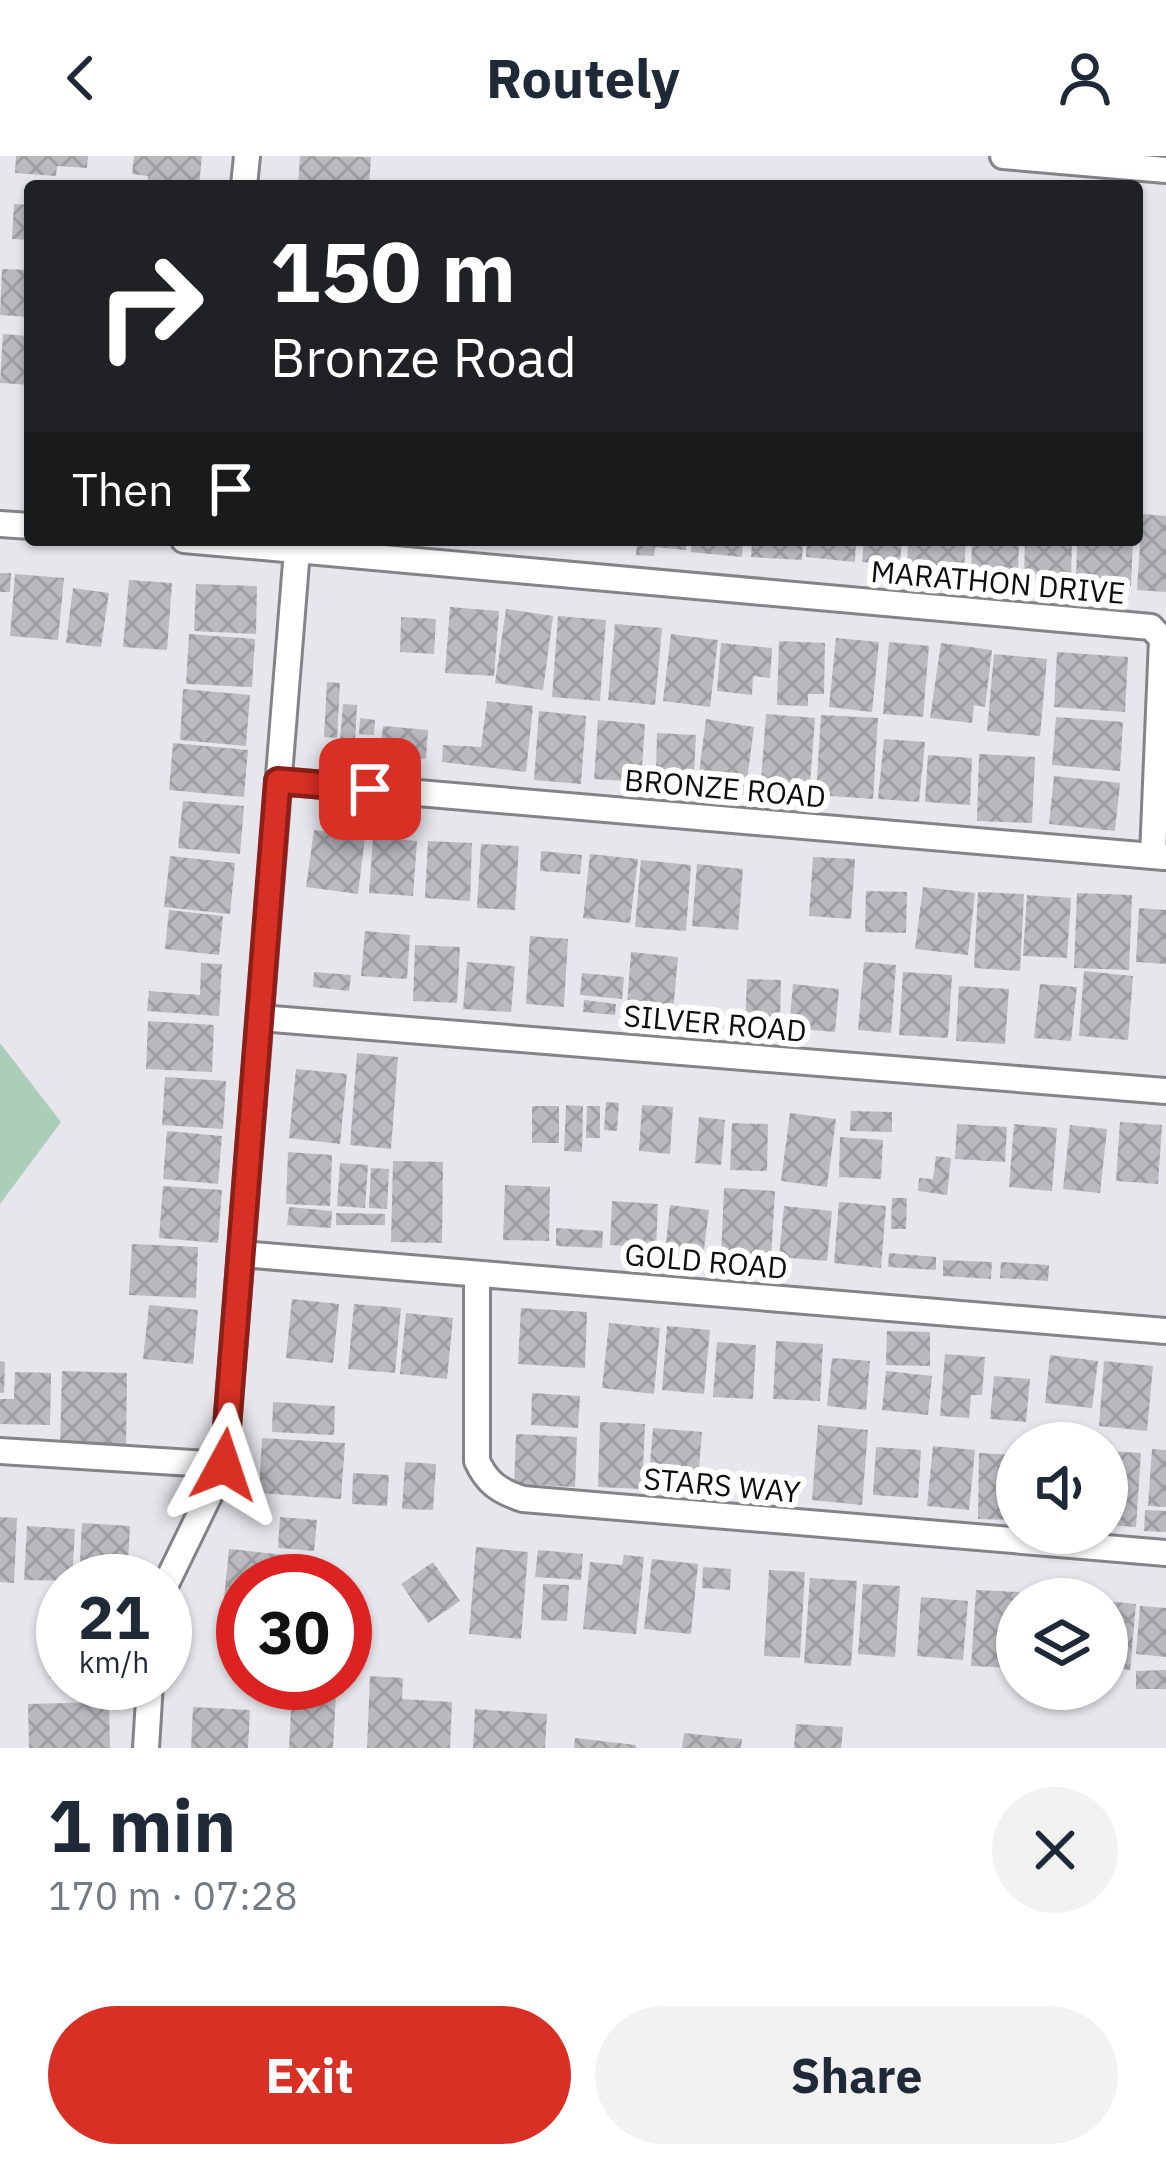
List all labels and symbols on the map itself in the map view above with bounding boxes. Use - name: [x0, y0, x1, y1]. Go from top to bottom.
- street label: MARATHON DRIVE: [869, 551, 1127, 612]
- pin: [319, 738, 421, 840]
- street label: BRONZE ROAD: [623, 759, 827, 816]
- street label: SILVER ROAD: [622, 995, 808, 1050]
- street label: GOLD ROAD: [623, 1234, 789, 1287]
- position arrow: [161, 1402, 287, 1528]
- street label: STARS WAY: [642, 1458, 802, 1511]
- speed limit sign: 30: [216, 1554, 372, 1710]

